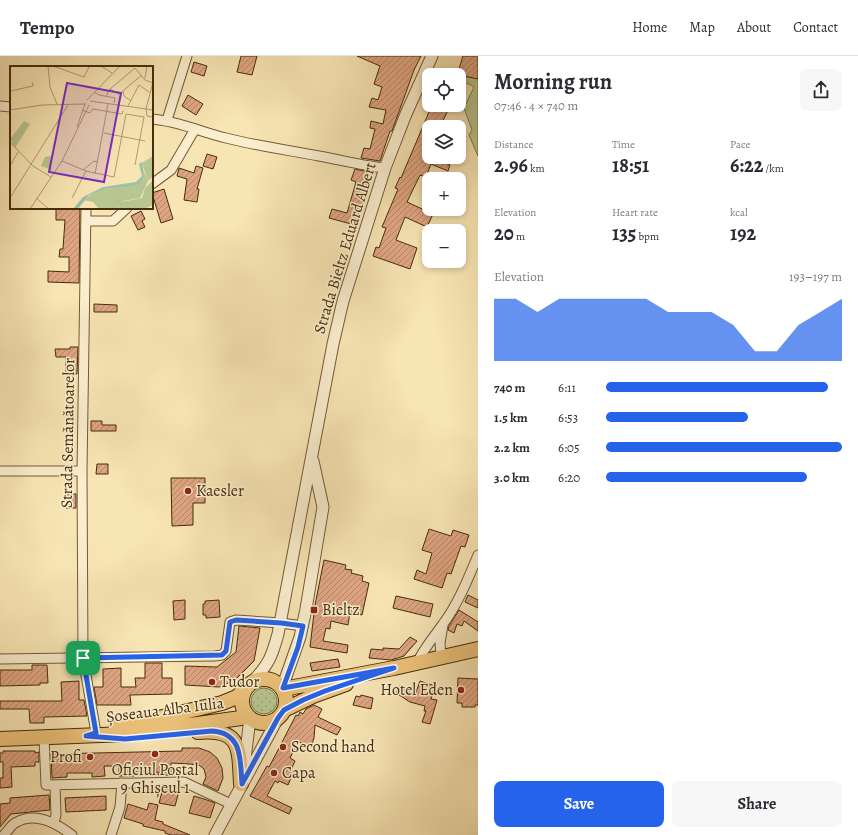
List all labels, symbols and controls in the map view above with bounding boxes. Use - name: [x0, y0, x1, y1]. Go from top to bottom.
- text: Tempo: [20, 15, 75, 41]
- text: Home: [632, 18, 667, 37]
- text: Map: [689, 18, 715, 37]
- text: About: [737, 18, 771, 37]
- text: Contact: [793, 18, 838, 37]
- inset map: [10, 66, 153, 209]
- text: Morning run: [494, 67, 612, 97]
- map controls: [422, 68, 466, 268]
- button: locate: [422, 68, 466, 112]
- button: share: [800, 69, 842, 111]
- text: 07:46 · 4 × 740 m: [494, 97, 578, 114]
- button: layers: [422, 120, 466, 164]
- text: Distance: [494, 137, 533, 152]
- text: Time: [612, 137, 635, 152]
- text: Pace: [730, 137, 750, 152]
- text: 2.96: [494, 152, 528, 179]
- text: 18:51: [612, 152, 649, 179]
- text: 6:22: [730, 152, 763, 179]
- street label: Strada Bieltz Eduard Albert: [308, 160, 382, 336]
- text: km: [528, 161, 545, 176]
- text: /km: [763, 161, 784, 176]
- button: +: [422, 172, 466, 216]
- text: Elevation: [494, 205, 536, 220]
- text: Heart rate: [612, 205, 658, 220]
- text: kcal: [730, 205, 748, 220]
- text: 20: [494, 220, 514, 247]
- text: 135: [612, 220, 636, 247]
- text: 192: [730, 220, 756, 247]
- button: −: [422, 224, 466, 268]
- text: m: [514, 229, 525, 244]
- text: bpm: [636, 229, 659, 244]
- text: Elevation: [494, 268, 544, 285]
- text: 193–197 m: [789, 268, 842, 285]
- street label: Strada Semănătoarelor: [56, 358, 80, 508]
- text: 740 m: [494, 379, 525, 396]
- text: 6:11: [558, 379, 576, 396]
- text: 1.5 km: [494, 409, 528, 426]
- text: 6:53: [558, 409, 578, 426]
- text: 2.2 km: [494, 439, 530, 456]
- text: 6:05: [558, 439, 580, 456]
- text: 3.0 km: [494, 469, 530, 486]
- text: 6:20: [558, 469, 580, 486]
- place label: Kaesler: [196, 480, 244, 502]
- marker: Kaesler: [183, 486, 193, 496]
- place label: Bieltz: [322, 599, 360, 621]
- marker: Bieltz: [309, 605, 319, 615]
- pin: [66, 641, 100, 675]
- icon: arrive: [72, 647, 94, 669]
- place label: Tudor: [220, 671, 260, 693]
- marker: Tudor: [207, 677, 217, 687]
- place label: Hotel Eden: [380, 679, 453, 701]
- marker: Hotel Eden: [456, 685, 466, 695]
- street label: Șoseaua Alba Iulia: [105, 692, 226, 728]
- place label: Second hand: [291, 736, 375, 758]
- marker: Second hand: [278, 742, 288, 752]
- place label: Profi: [50, 746, 82, 768]
- marker: Oficiul Poștal 9 Ghișeul 1: [150, 749, 160, 759]
- marker: Profi: [85, 752, 95, 762]
- place label: Oficiul Poștal 9 Ghișeul 1: [112, 759, 198, 799]
- place label: Capa: [282, 762, 316, 784]
- marker: Capa: [269, 768, 279, 778]
- button: Save: [494, 781, 664, 827]
- button: Share: [672, 781, 842, 827]

